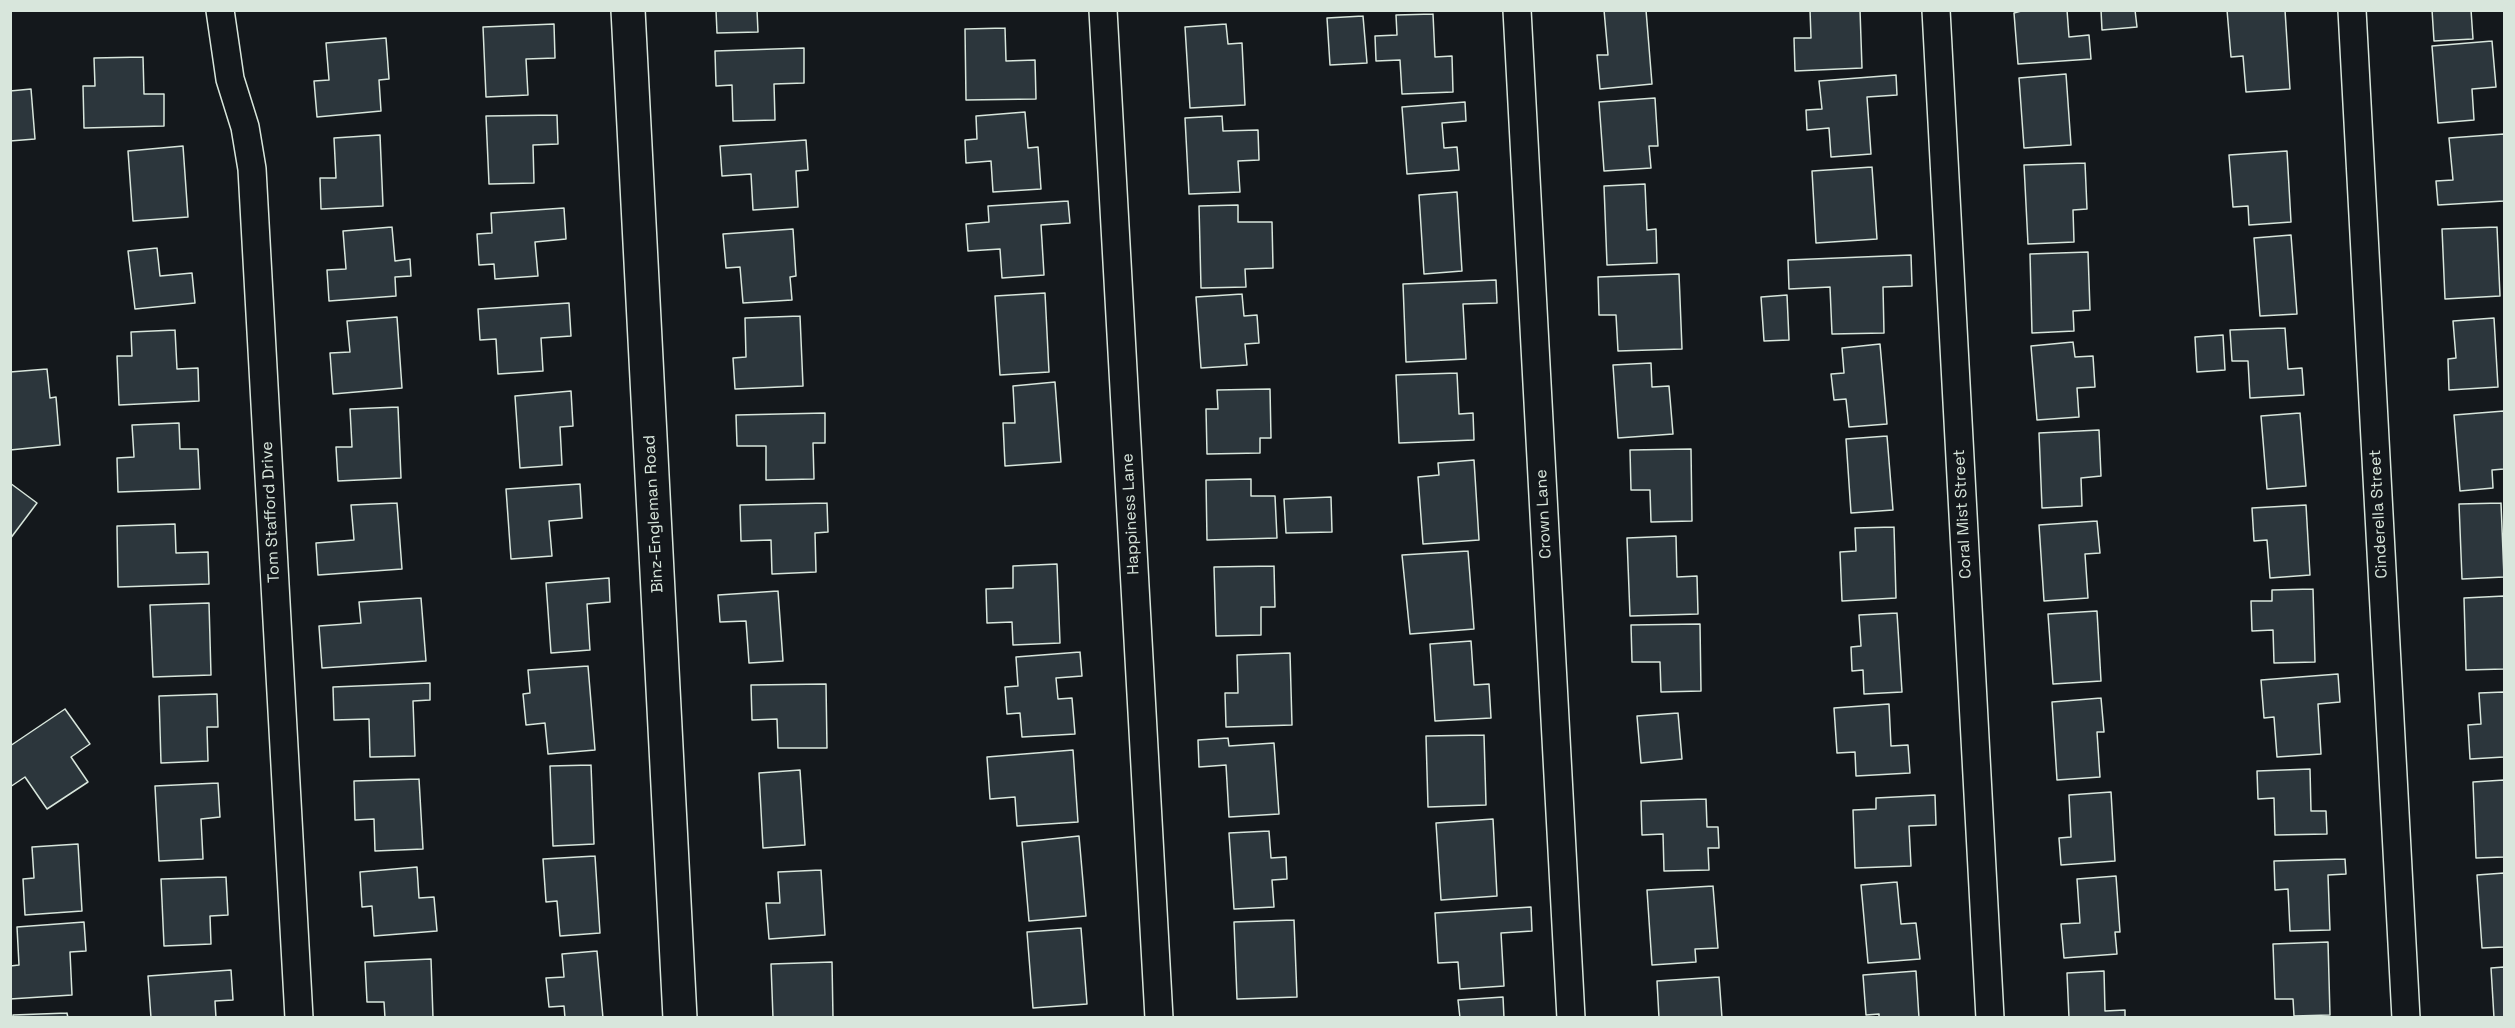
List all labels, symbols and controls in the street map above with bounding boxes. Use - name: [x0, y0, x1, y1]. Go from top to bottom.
- street label: Binz-Engleman Road: [640, 435, 668, 593]
- street label: Tom Stafford Drive: [258, 441, 284, 583]
- street label: Coral Mist Street: [1950, 449, 1976, 579]
- street label: Cinderella Street: [2366, 449, 2392, 579]
- street label: Happiness Lane: [1118, 453, 1144, 575]
- street label: Crown Lane: [1532, 469, 1556, 559]

